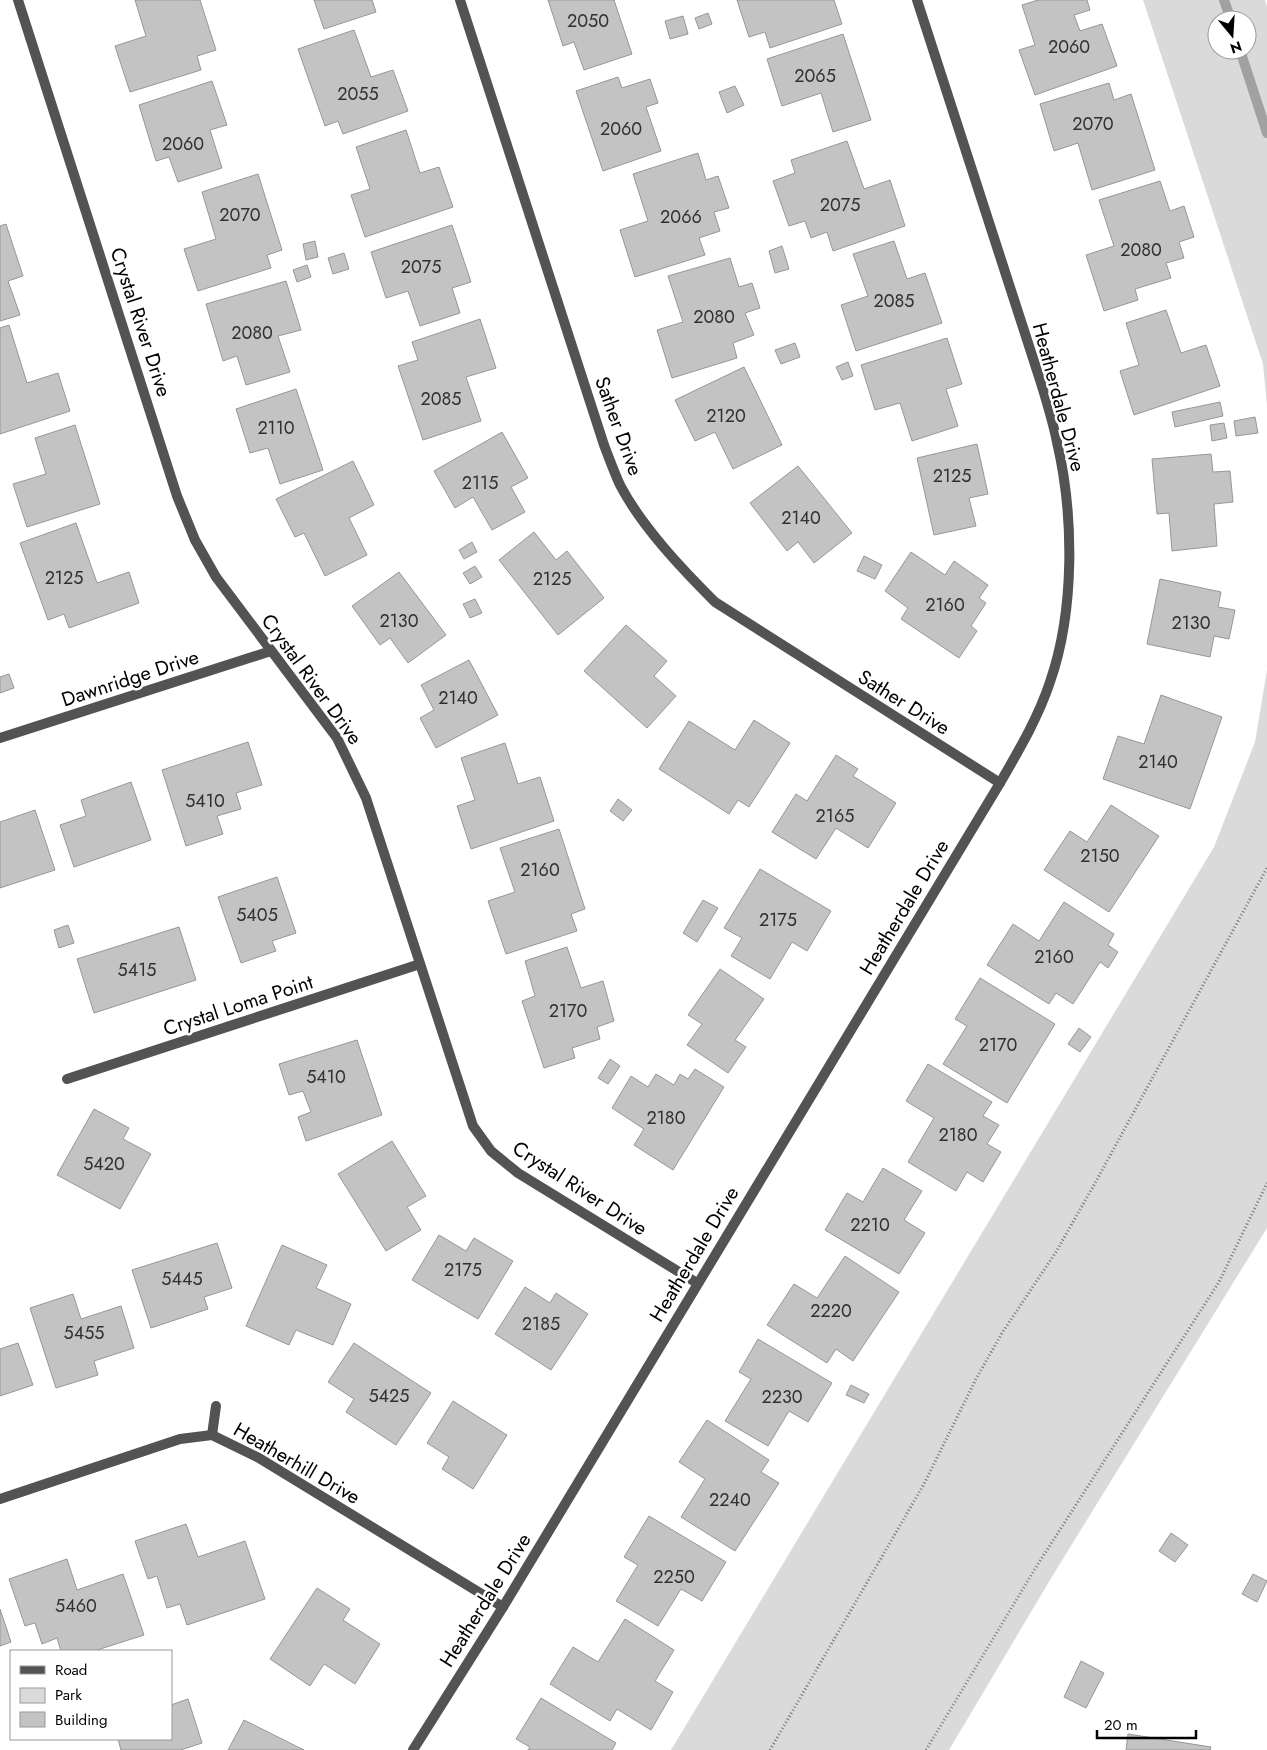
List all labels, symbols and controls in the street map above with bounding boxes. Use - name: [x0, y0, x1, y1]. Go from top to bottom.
- house number: 2050: [567, 8, 609, 34]
- north arrow: [1207, 10, 1257, 60]
- house number: 2060: [1048, 34, 1090, 60]
- text: N: [1228, 36, 1244, 59]
- house number: 2065: [794, 63, 836, 89]
- house number: 2055: [337, 81, 379, 107]
- house number: 2070: [1072, 111, 1114, 137]
- house number: 2060: [600, 116, 642, 142]
- house number: 2060: [162, 131, 204, 157]
- house number: 2075: [820, 192, 860, 218]
- house number: 2070: [219, 202, 261, 228]
- house number: 2066: [660, 204, 702, 230]
- house number: 2080: [1120, 237, 1162, 263]
- street label: Crystal River Drive: [103, 244, 178, 401]
- house number: 2075: [401, 254, 441, 280]
- house number: 2085: [873, 288, 915, 314]
- house number: 2080: [693, 304, 735, 330]
- street label: Heatherdale Drive: [1025, 319, 1092, 475]
- house number: 2080: [231, 320, 273, 346]
- street label: Sather Drive: [587, 373, 650, 480]
- house number: 2085: [420, 386, 462, 412]
- house number: 2120: [706, 403, 746, 429]
- house number: 2110: [257, 415, 295, 441]
- house number: 2125: [933, 463, 971, 489]
- house number: 2115: [462, 470, 498, 496]
- house number: 2140: [781, 505, 821, 531]
- house number: 2125: [45, 565, 83, 591]
- house number: 2125: [533, 566, 571, 592]
- house number: 2160: [925, 592, 965, 618]
- street label: Crystal River Drive: [254, 608, 369, 751]
- house number: 2130: [380, 608, 419, 634]
- house number: 2130: [1172, 610, 1211, 636]
- street label: Dawnridge Drive: [58, 643, 203, 714]
- street label: Sather Drive: [852, 663, 955, 742]
- house number: 2140: [438, 685, 478, 711]
- house number: 2140: [1138, 749, 1178, 775]
- house number: 5410: [185, 788, 225, 814]
- house number: 2165: [816, 803, 854, 829]
- street label: Heatherdale Drive: [853, 834, 956, 980]
- house number: 2150: [1080, 843, 1120, 869]
- house number: 2160: [520, 857, 560, 883]
- house number: 5405: [236, 902, 278, 928]
- house number: 2175: [759, 907, 797, 933]
- house number: 2160: [1034, 944, 1074, 970]
- house number: 5415: [118, 957, 156, 983]
- street label: Crystal Loma Point: [160, 968, 317, 1043]
- house number: 2170: [549, 998, 587, 1024]
- house number: 2170: [979, 1032, 1017, 1058]
- house number: 5410: [306, 1064, 346, 1090]
- house number: 2180: [647, 1105, 686, 1131]
- house number: 2180: [939, 1122, 978, 1148]
- street label: Crystal River Drive: [507, 1134, 653, 1243]
- house number: 5420: [83, 1151, 125, 1177]
- street label: Heatherdale Drive: [643, 1181, 746, 1327]
- house number: 2210: [850, 1212, 890, 1238]
- house number: 2175: [444, 1257, 482, 1283]
- house number: 5445: [161, 1266, 203, 1292]
- house number: 2220: [810, 1298, 852, 1324]
- house number: 2185: [522, 1311, 560, 1337]
- house number: 5455: [64, 1320, 104, 1346]
- house number: 5425: [368, 1383, 410, 1409]
- house number: 2230: [761, 1384, 803, 1410]
- street label: Heatherhill Drive: [228, 1415, 366, 1512]
- house number: 2240: [709, 1487, 751, 1513]
- street label: Heatherdale Drive: [433, 1528, 538, 1673]
- house number: 2250: [653, 1564, 695, 1590]
- house number: 5460: [55, 1593, 97, 1619]
- legend: [10, 1650, 172, 1740]
- text: Road: [55, 1659, 87, 1681]
- text: Park: [55, 1684, 82, 1706]
- scale bar: [1097, 1708, 1196, 1740]
- text: Building: [55, 1709, 107, 1731]
- text: 20 m: [1104, 1714, 1138, 1736]

